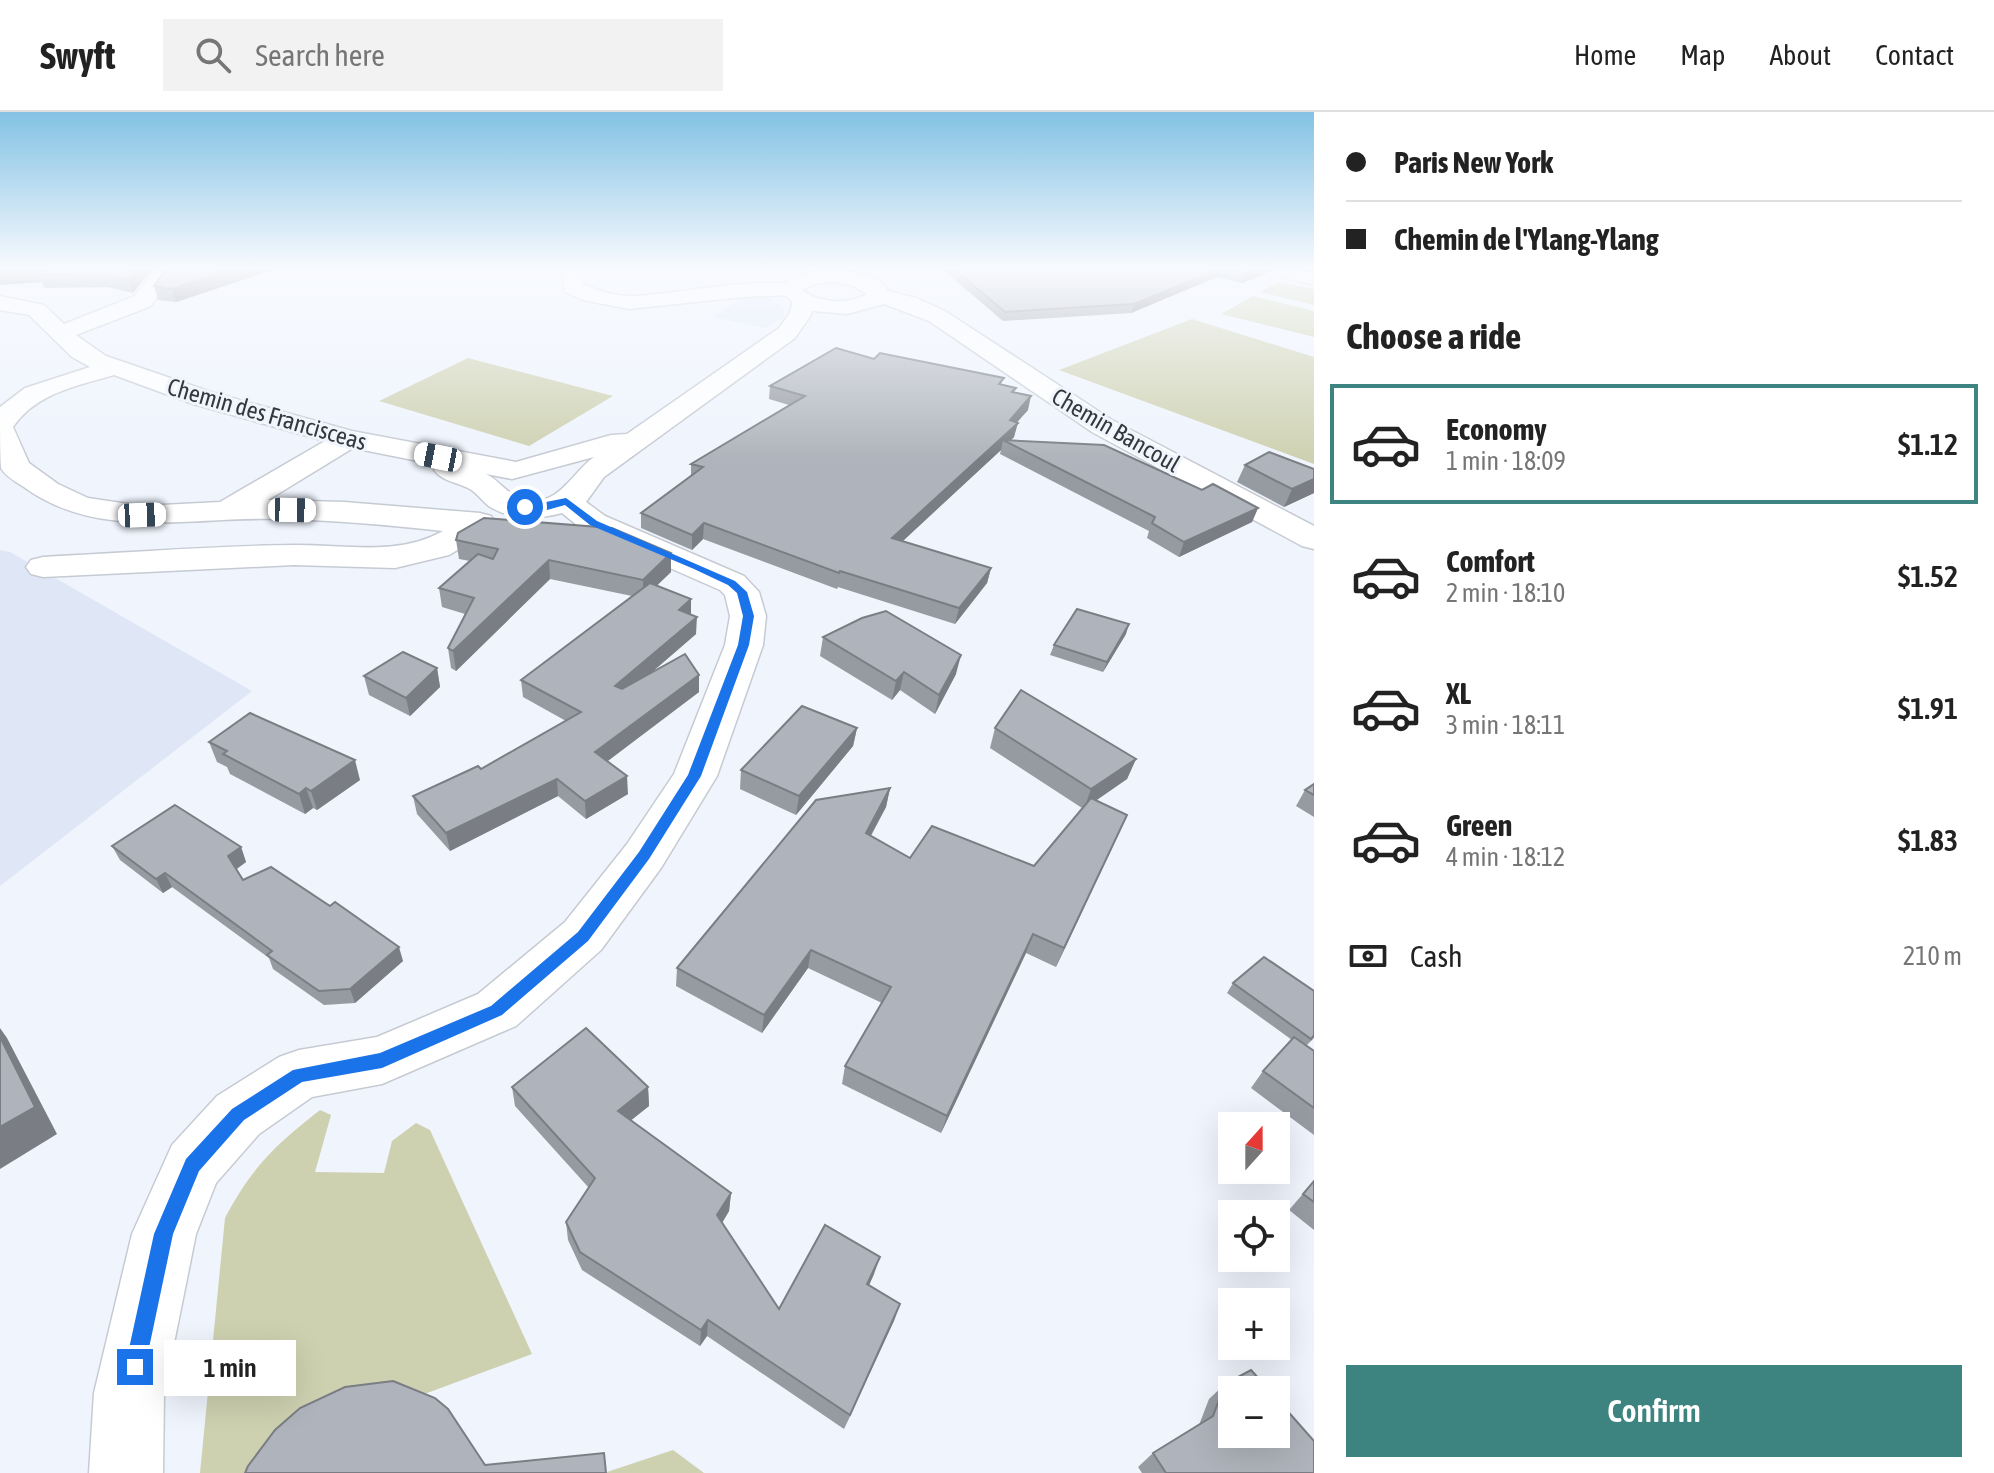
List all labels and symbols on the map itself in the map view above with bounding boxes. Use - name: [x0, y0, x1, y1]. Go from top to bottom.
- street label: Chemin des Francisceas: [164, 373, 370, 455]
- street label: Chemin Bancoul: [1047, 382, 1185, 478]
- car: [412, 441, 464, 473]
- route start: [507, 489, 543, 525]
- car: [268, 498, 316, 522]
- car: [118, 502, 166, 528]
- north arrow: [1218, 1112, 1290, 1184]
- callout: 1 min: [163, 1339, 295, 1395]
- route end: [117, 1349, 153, 1385]

